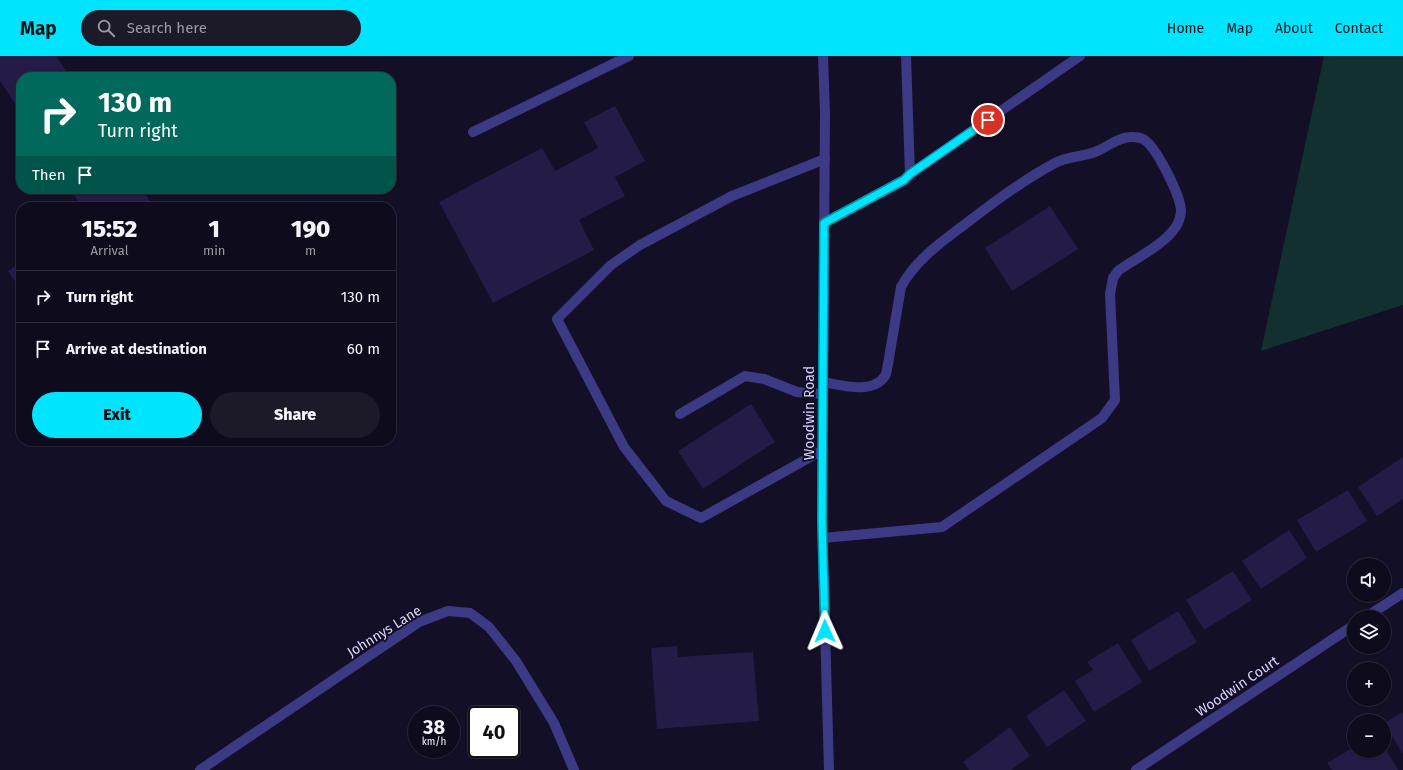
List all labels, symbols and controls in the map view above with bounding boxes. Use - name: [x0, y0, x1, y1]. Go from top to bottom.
- search box: [81, 10, 361, 46]
- text: Map: [20, 17, 57, 40]
- icon: search: [95, 17, 117, 39]
- text: Search here: [127, 19, 207, 37]
- text: Home: [1167, 20, 1204, 37]
- text: Map: [1226, 20, 1253, 37]
- text: About: [1275, 20, 1313, 37]
- text: Contact: [1335, 20, 1383, 37]
- text: 130 m: [98, 86, 172, 119]
- icon: right: [32, 88, 84, 140]
- pin: [971, 103, 1005, 137]
- icon: arrive: [977, 109, 999, 131]
- text: Turn right: [98, 120, 178, 142]
- icon: arrive: [74, 164, 96, 186]
- text: Then: [32, 166, 66, 184]
- text: 15:52: [82, 215, 137, 243]
- text: 1: [209, 215, 220, 243]
- text: 190: [291, 215, 330, 243]
- text: Arrival: [90, 243, 129, 258]
- text: min: [203, 243, 225, 258]
- text: m: [305, 243, 316, 258]
- icon: right: [32, 286, 54, 308]
- text: Turn right: [66, 288, 133, 306]
- text: 130 m: [341, 288, 380, 306]
- icon: arrive: [32, 338, 54, 360]
- text: Arrive at destination: [66, 340, 207, 358]
- text: 60 m: [347, 340, 380, 358]
- street label: Woodwin Road: [801, 366, 818, 460]
- button: Exit: [32, 392, 202, 438]
- button: Share: [210, 392, 380, 438]
- map controls: [1347, 558, 1391, 758]
- button: sound: [1347, 558, 1391, 602]
- street label: Johnnys Lane: [344, 602, 425, 661]
- position arrow: [804, 610, 846, 652]
- button: layers: [1347, 610, 1391, 654]
- street label: Woodwin Court: [1193, 652, 1283, 720]
- button: +: [1347, 662, 1391, 706]
- speed limit sign: 40: [468, 706, 520, 758]
- button: −: [1347, 714, 1391, 758]
- text: 38: [423, 715, 445, 739]
- text: km/h: [422, 736, 446, 748]

